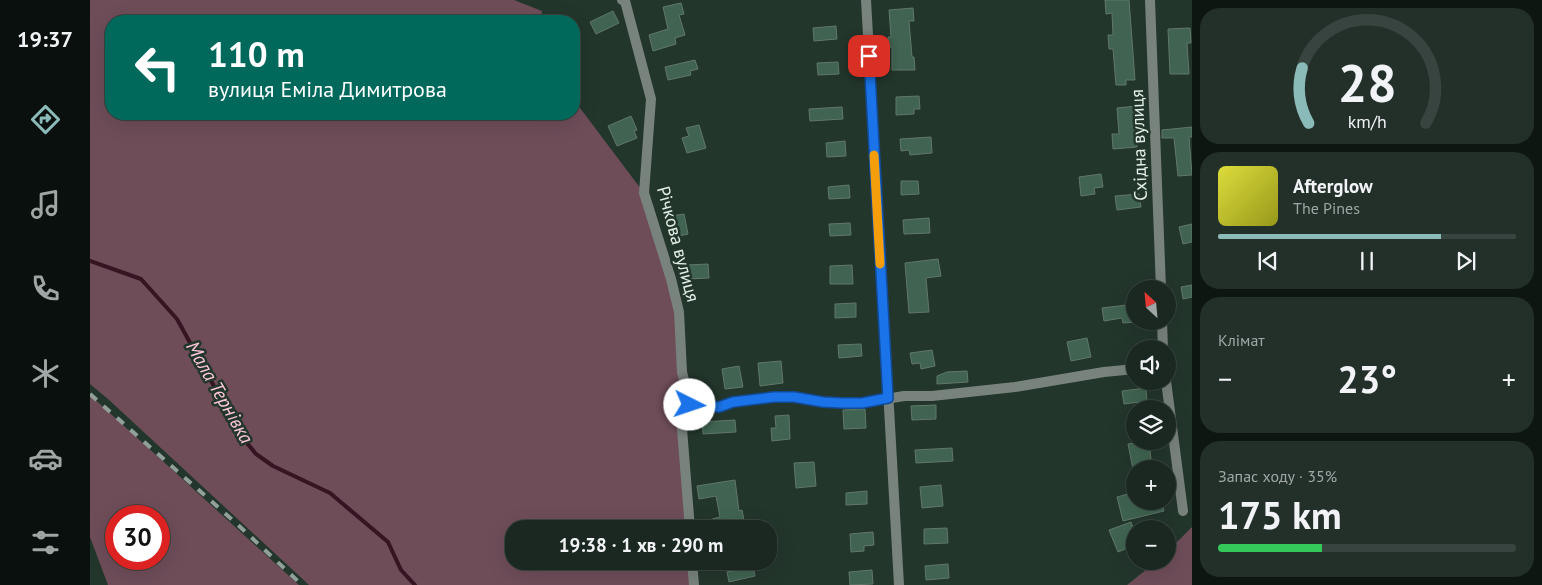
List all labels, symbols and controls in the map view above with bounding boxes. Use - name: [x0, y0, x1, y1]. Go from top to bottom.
- text: 19:37: [17, 25, 73, 53]
- text: 110 m: [208, 31, 305, 77]
- icon: left: [125, 35, 190, 100]
- pin: [848, 35, 890, 77]
- icon: arrive: [855, 42, 883, 70]
- text: 28: [1338, 49, 1396, 116]
- text: вулиця Еміла Димитрова: [208, 75, 447, 103]
- street label: Східна вулиця: [1125, 89, 1152, 201]
- icon: directions: [28, 102, 63, 137]
- text: km/h: [1347, 110, 1387, 133]
- text: Afterglow: [1293, 174, 1373, 198]
- street label: Річкова вулиця: [652, 183, 705, 304]
- icon: music: [28, 187, 63, 222]
- text: The Pines: [1293, 198, 1360, 218]
- icon: previous: [1254, 247, 1282, 275]
- icon: pause: [1353, 247, 1381, 275]
- icon: next: [1452, 247, 1480, 275]
- icon: phone: [28, 271, 63, 306]
- north arrow: [1126, 280, 1176, 330]
- map controls: [1126, 280, 1176, 570]
- text: Клімат: [1218, 330, 1265, 350]
- water label: Мала Тернівка: [181, 337, 259, 448]
- button: sound: [1126, 340, 1176, 390]
- text: 23°: [1337, 354, 1397, 403]
- icon: climate: [28, 356, 63, 391]
- text: −: [1218, 360, 1232, 397]
- text: +: [1502, 360, 1516, 397]
- position arrow: [663, 378, 715, 430]
- button: layers: [1126, 400, 1176, 450]
- icon: car: [28, 441, 63, 476]
- button: +: [1126, 460, 1176, 510]
- text: Запас ходу · 35%: [1218, 466, 1337, 486]
- text: 175 km: [1218, 490, 1342, 539]
- speed limit sign: 30: [105, 505, 170, 570]
- button: −: [1126, 520, 1176, 570]
- icon: filters: [28, 525, 63, 560]
- text: 19:38 · 1 хв · 290 m: [559, 533, 723, 557]

